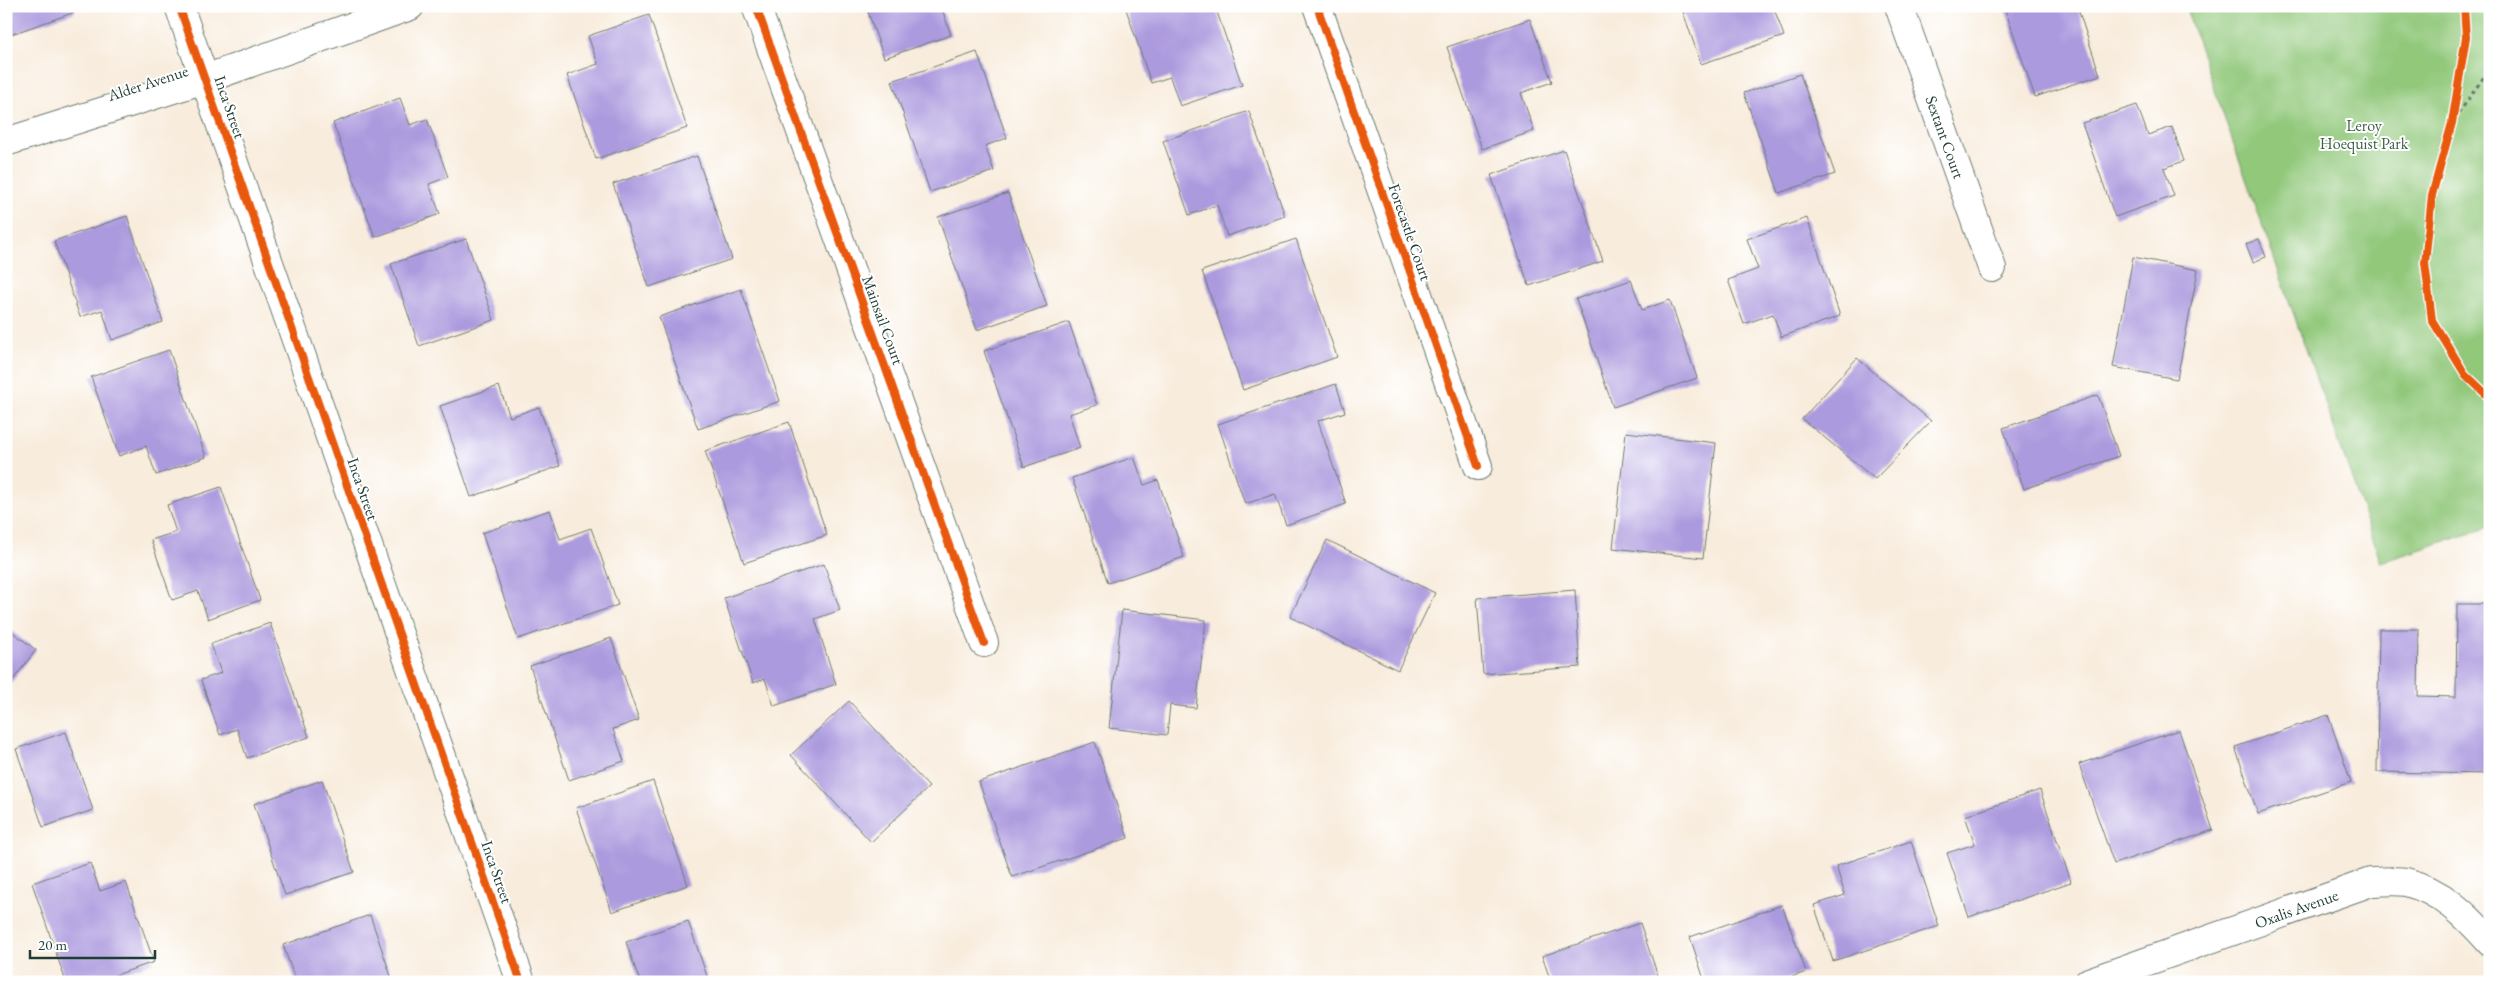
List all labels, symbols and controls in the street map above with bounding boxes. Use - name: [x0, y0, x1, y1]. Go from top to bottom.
- street label: Alder Avenue: [104, 60, 191, 106]
- street label: Inca Street: [210, 73, 250, 141]
- street label: Sextant Court: [1921, 93, 1970, 181]
- park label: Leroy Hoequist Park: [2320, 115, 2409, 154]
- street label: Forecastle Court: [1384, 181, 1436, 283]
- street label: Mainsail Court: [857, 273, 909, 367]
- street label: Inca Street: [343, 455, 383, 523]
- street label: Inca Street: [477, 838, 517, 906]
- street label: Oxalis Avenue: [2252, 884, 2341, 933]
- scale bar: [30, 928, 155, 960]
- text: 20 m: [38, 935, 67, 954]

